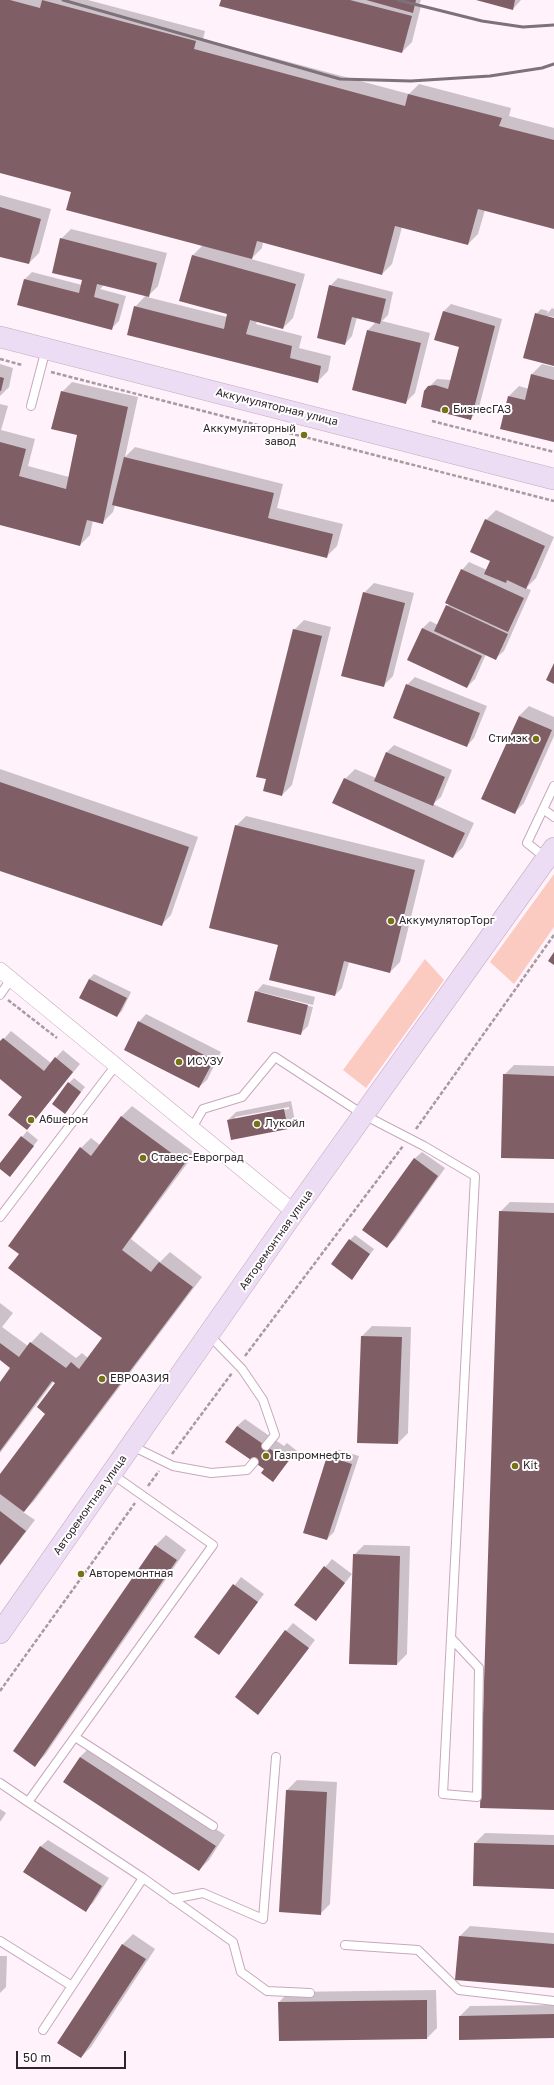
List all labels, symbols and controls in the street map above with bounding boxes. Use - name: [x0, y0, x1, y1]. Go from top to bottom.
- street label: Аккумуляторная улица: [214, 385, 340, 429]
- place label: БизнесГАЗ: [453, 403, 511, 417]
- marker: БизнесГАЗ: [440, 405, 450, 415]
- place label: Аккумуляторный завод: [203, 422, 296, 448]
- marker: Аккумуляторный завод: [299, 430, 309, 440]
- place label: Стимэк: [488, 732, 528, 746]
- marker: Стимэк: [531, 734, 541, 744]
- place label: АккумуляторТорг: [399, 914, 495, 928]
- marker: АккумуляторТорг: [386, 916, 396, 926]
- place label: ИСУЗУ: [187, 1055, 224, 1069]
- marker: ИСУЗУ: [174, 1057, 184, 1067]
- place label: Абшерон: [39, 1113, 88, 1127]
- marker: Абшерон: [26, 1115, 36, 1125]
- place label: Лукойл: [265, 1117, 305, 1131]
- marker: Лукойл: [252, 1119, 262, 1129]
- place label: Ставес-Евроград: [151, 1151, 244, 1165]
- marker: Ставес-Евроград: [138, 1153, 148, 1163]
- street label: Авторемонтная улица: [236, 1187, 316, 1293]
- place label: ЕВРОАЗИЯ: [110, 1372, 169, 1386]
- marker: ЕВРОАЗИЯ: [97, 1374, 107, 1384]
- place label: Газпромнефть: [274, 1449, 351, 1463]
- marker: Газпромнефть: [261, 1451, 271, 1461]
- street label: Авторемонтная улица: [50, 1452, 130, 1558]
- place label: Kit: [523, 1459, 538, 1473]
- marker: Kit: [510, 1461, 520, 1471]
- place label: Авторемонтная: [89, 1567, 173, 1581]
- marker: Авторемонтная: [76, 1569, 86, 1579]
- scale bar: [18, 2043, 128, 2069]
- text: 50 m: [23, 2050, 51, 2065]

